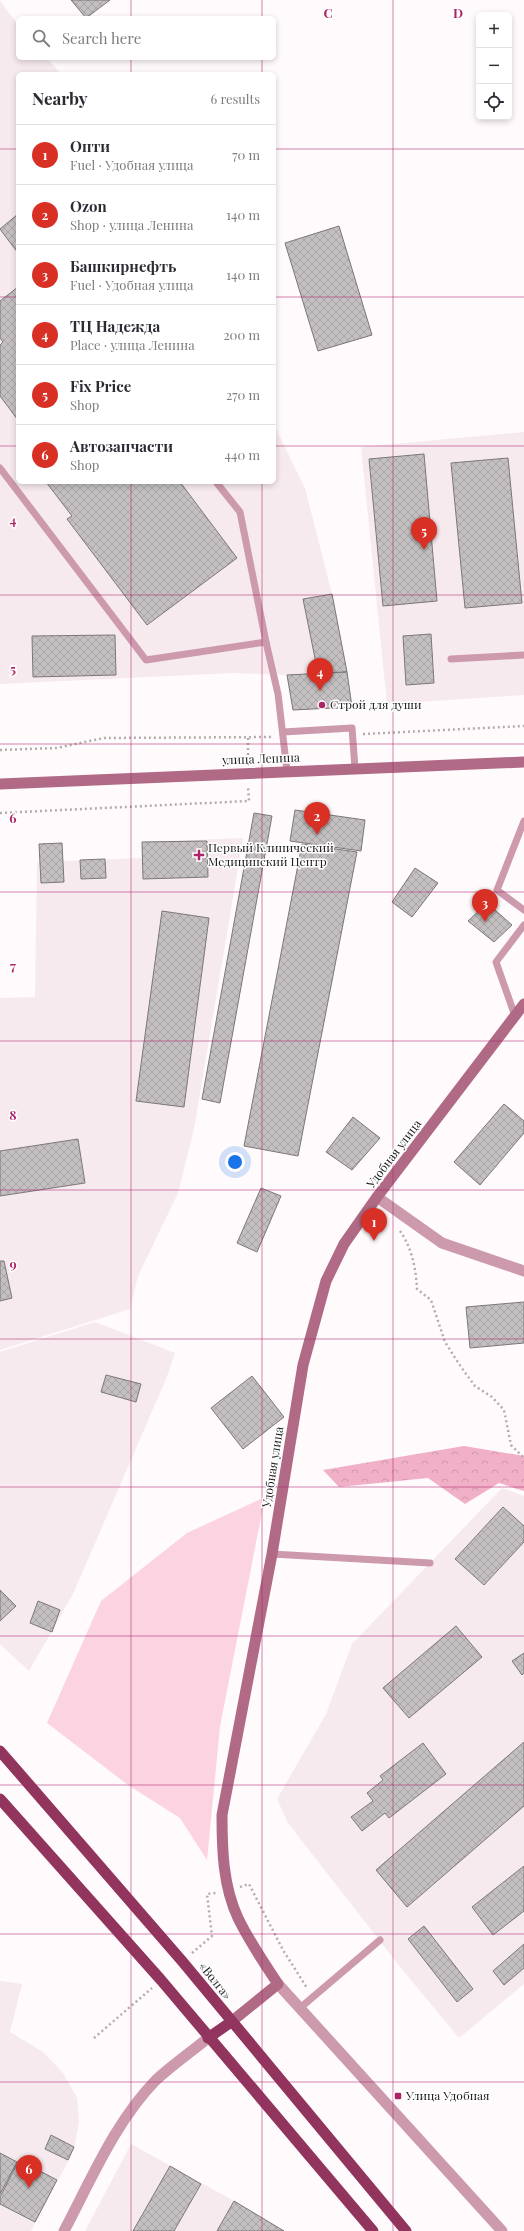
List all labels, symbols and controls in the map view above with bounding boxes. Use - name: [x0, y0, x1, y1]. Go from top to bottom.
- text: C: [323, 4, 333, 21]
- text: D: [453, 4, 463, 21]
- map controls: [476, 12, 512, 120]
- button: +: [476, 12, 512, 48]
- search box: [16, 16, 276, 60]
- icon: search: [30, 27, 52, 49]
- text: Search here: [62, 28, 141, 48]
- button: −: [476, 48, 512, 84]
- button: locate: [476, 84, 512, 120]
- text: Nearby: [32, 87, 87, 109]
- text: 6 results: [210, 90, 260, 107]
- text: Опти: [70, 136, 110, 156]
- text: 1: [43, 146, 47, 163]
- text: 70 m: [232, 146, 260, 163]
- text: Fuel · Удобная улица: [70, 156, 194, 173]
- text: Ozon: [70, 196, 107, 216]
- text: 2: [42, 206, 48, 223]
- text: 140 m: [226, 206, 260, 223]
- text: Shop · улица Ленина: [70, 216, 193, 233]
- text: Башкирнефть: [70, 256, 176, 276]
- text: 3: [42, 266, 48, 283]
- text: 140 m: [226, 266, 260, 283]
- text: Fuel · Удобная улица: [70, 276, 194, 293]
- text: ТЦ Надежда: [70, 316, 160, 336]
- text: 4: [42, 326, 48, 343]
- text: 200 m: [223, 326, 260, 343]
- text: Place · улица Ленина: [70, 336, 195, 353]
- text: Fix Price: [70, 376, 131, 396]
- text: 5: [42, 386, 48, 403]
- text: 270 m: [226, 386, 260, 403]
- text: Shop: [70, 396, 99, 413]
- text: Автозапчасти: [70, 436, 173, 456]
- text: 6: [41, 446, 49, 463]
- text: 440 m: [225, 446, 260, 463]
- text: Shop: [70, 456, 99, 473]
- text: 4: [10, 511, 17, 528]
- pin: 5: [411, 517, 437, 550]
- pin: 4: [307, 658, 333, 691]
- text: 5: [10, 660, 16, 677]
- place label: Строй для души: [330, 696, 422, 712]
- marker: Строй для души: [317, 700, 327, 710]
- street label: улица Ленина: [221, 749, 300, 767]
- pin: 2: [304, 802, 330, 835]
- text: 6: [9, 809, 17, 826]
- place label: Первый Клинический Медицинский Центр: [208, 839, 334, 869]
- marker: Первый Клинический Медицинский Центр: [193, 849, 205, 861]
- pin: 3: [472, 889, 498, 922]
- text: 7: [10, 957, 16, 974]
- text: 8: [9, 1106, 17, 1123]
- street label: Удобная улица: [362, 1116, 424, 1192]
- your location: [225, 1152, 245, 1172]
- pin: 1: [361, 1208, 387, 1241]
- text: 9: [9, 1255, 17, 1272]
- street label: Удобная улица: [258, 1425, 286, 1509]
- street label: «Волга»: [196, 1958, 236, 2002]
- place label: Улица Удобная: [405, 2087, 490, 2103]
- marker: Улица Удобная: [393, 2091, 403, 2101]
- pin: 6: [16, 2155, 42, 2188]

